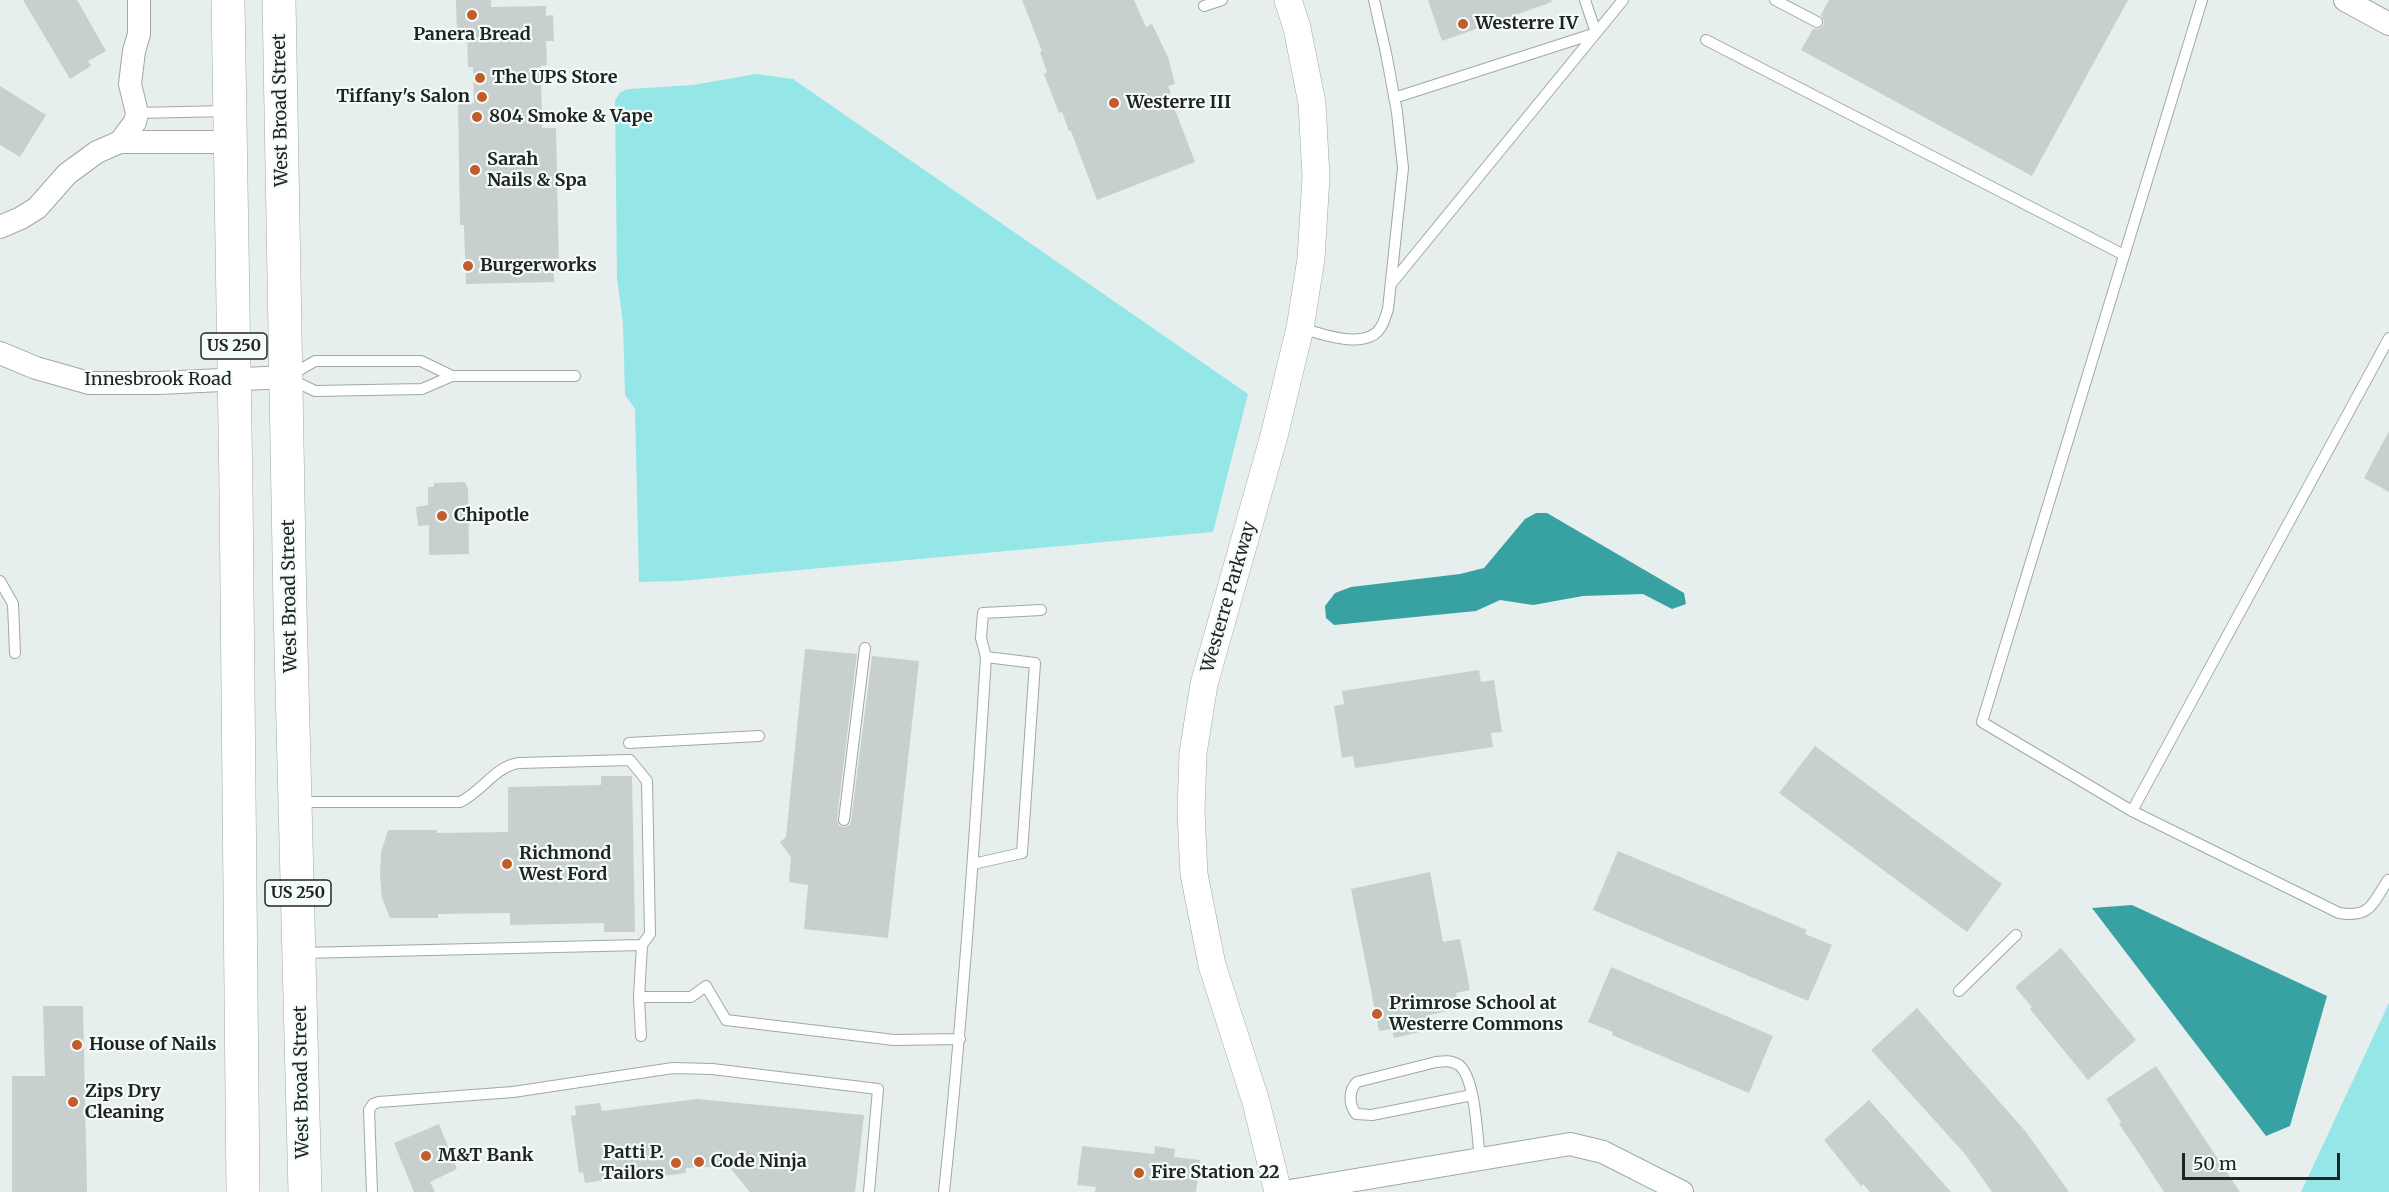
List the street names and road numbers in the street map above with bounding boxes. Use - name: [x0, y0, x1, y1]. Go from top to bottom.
- street label: West Broad Street: [269, 33, 293, 187]
- road number: US 250: [201, 333, 267, 359]
- street label: Innesbrook Road: [84, 369, 232, 391]
- street label: West Broad Street: [278, 519, 302, 673]
- street label: Westerre Parkway: [1197, 519, 1261, 675]
- road number: US 250: [265, 880, 331, 906]
- street label: West Broad Street: [290, 1005, 314, 1159]

